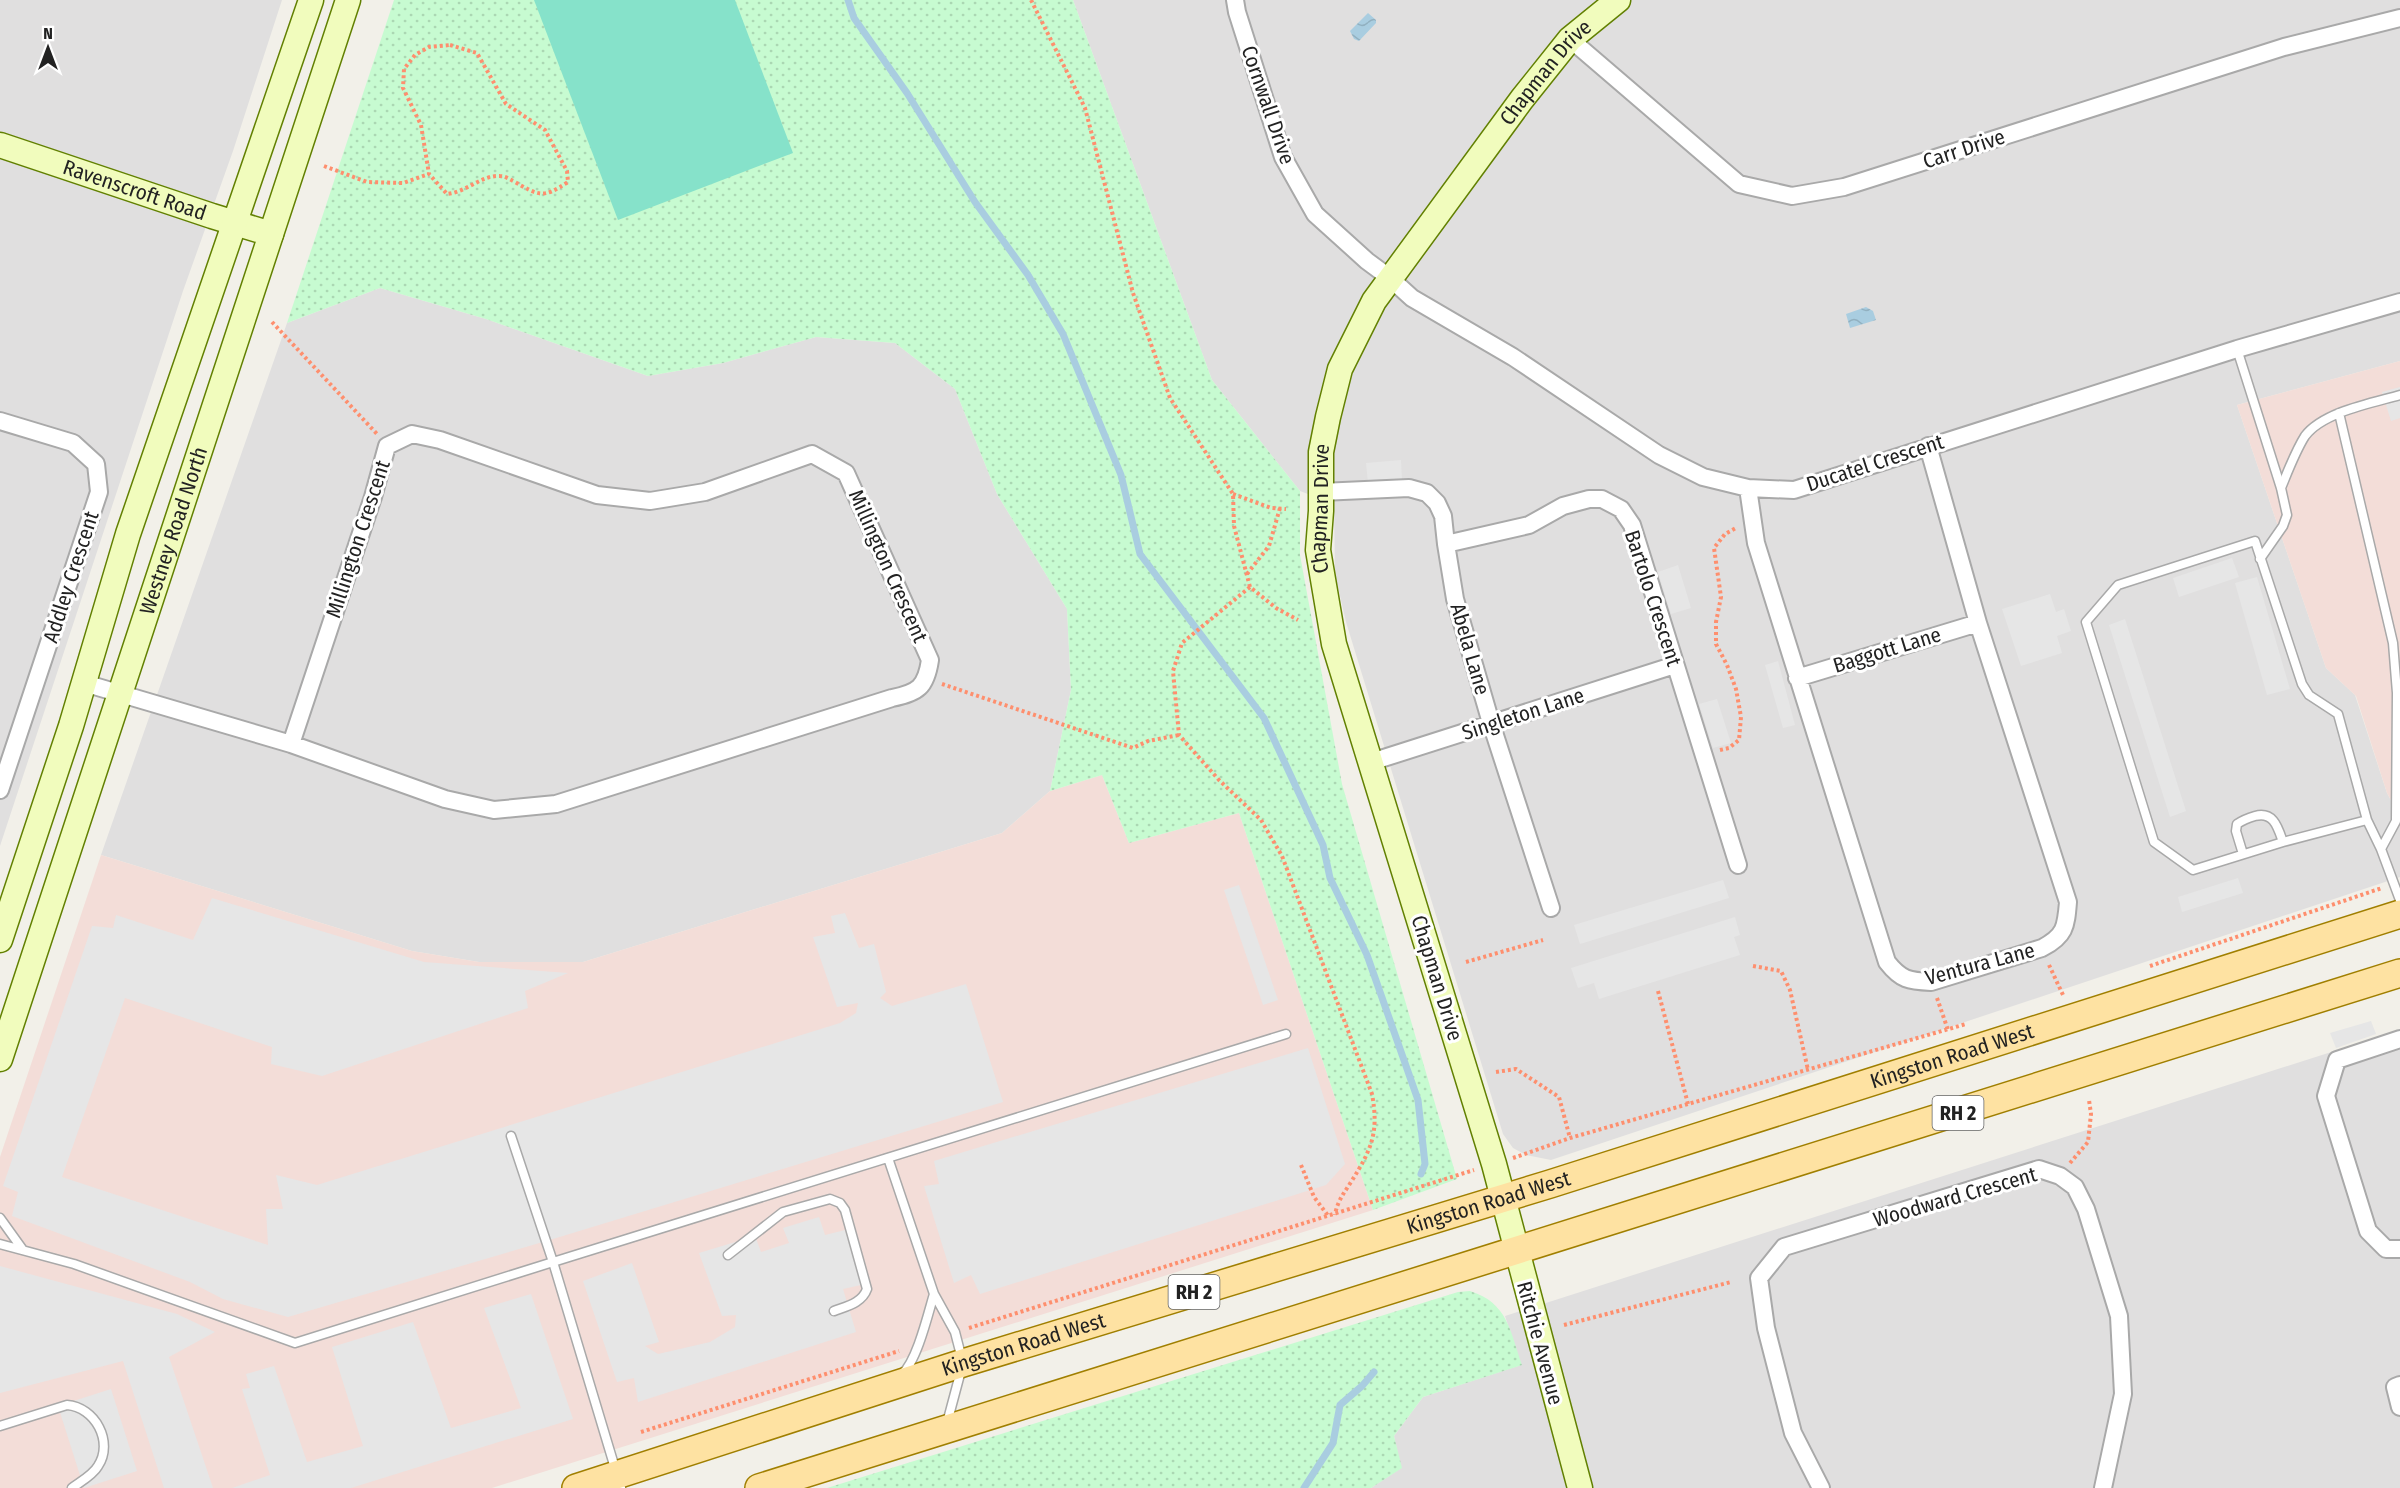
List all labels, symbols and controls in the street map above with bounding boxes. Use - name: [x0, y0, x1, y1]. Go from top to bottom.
- street label: Chapman Drive: [1494, 14, 1597, 130]
- north arrow: [18, 18, 78, 78]
- text: N: [43, 24, 53, 43]
- street label: Cornwall Drive: [1236, 42, 1300, 168]
- street label: Carr Drive: [1920, 124, 2008, 174]
- street label: Ravenscroft Road: [60, 154, 210, 226]
- street label: Ducatel Crescent: [1803, 429, 1947, 497]
- street label: Chapman Drive: [1305, 441, 1335, 575]
- street label: Westney Road North: [134, 444, 213, 618]
- street label: Millington Crescent: [320, 457, 396, 621]
- street label: Millington Crescent: [843, 486, 933, 647]
- street label: Addley Crescent: [37, 508, 105, 646]
- street label: Bartolo Crescent: [1619, 527, 1687, 669]
- street label: Abela Lane: [1445, 600, 1495, 698]
- street label: Baggott Lane: [1830, 621, 1944, 679]
- street label: Singleton Lane: [1459, 682, 1587, 746]
- street label: Chapman Drive: [1406, 912, 1468, 1044]
- street label: Ventura Lane: [1922, 937, 2038, 991]
- street label: Kingston Road West: [1867, 1018, 2037, 1094]
- road number: RH 2: [1932, 1096, 1984, 1130]
- street label: Woodward Crescent: [1870, 1161, 2040, 1233]
- street label: Kingston Road West: [1403, 1165, 1574, 1240]
- road number: RH 2: [1168, 1275, 1220, 1309]
- street label: Ritchie Avenue: [1511, 1278, 1569, 1408]
- street label: Kingston Road West: [938, 1307, 1109, 1382]

